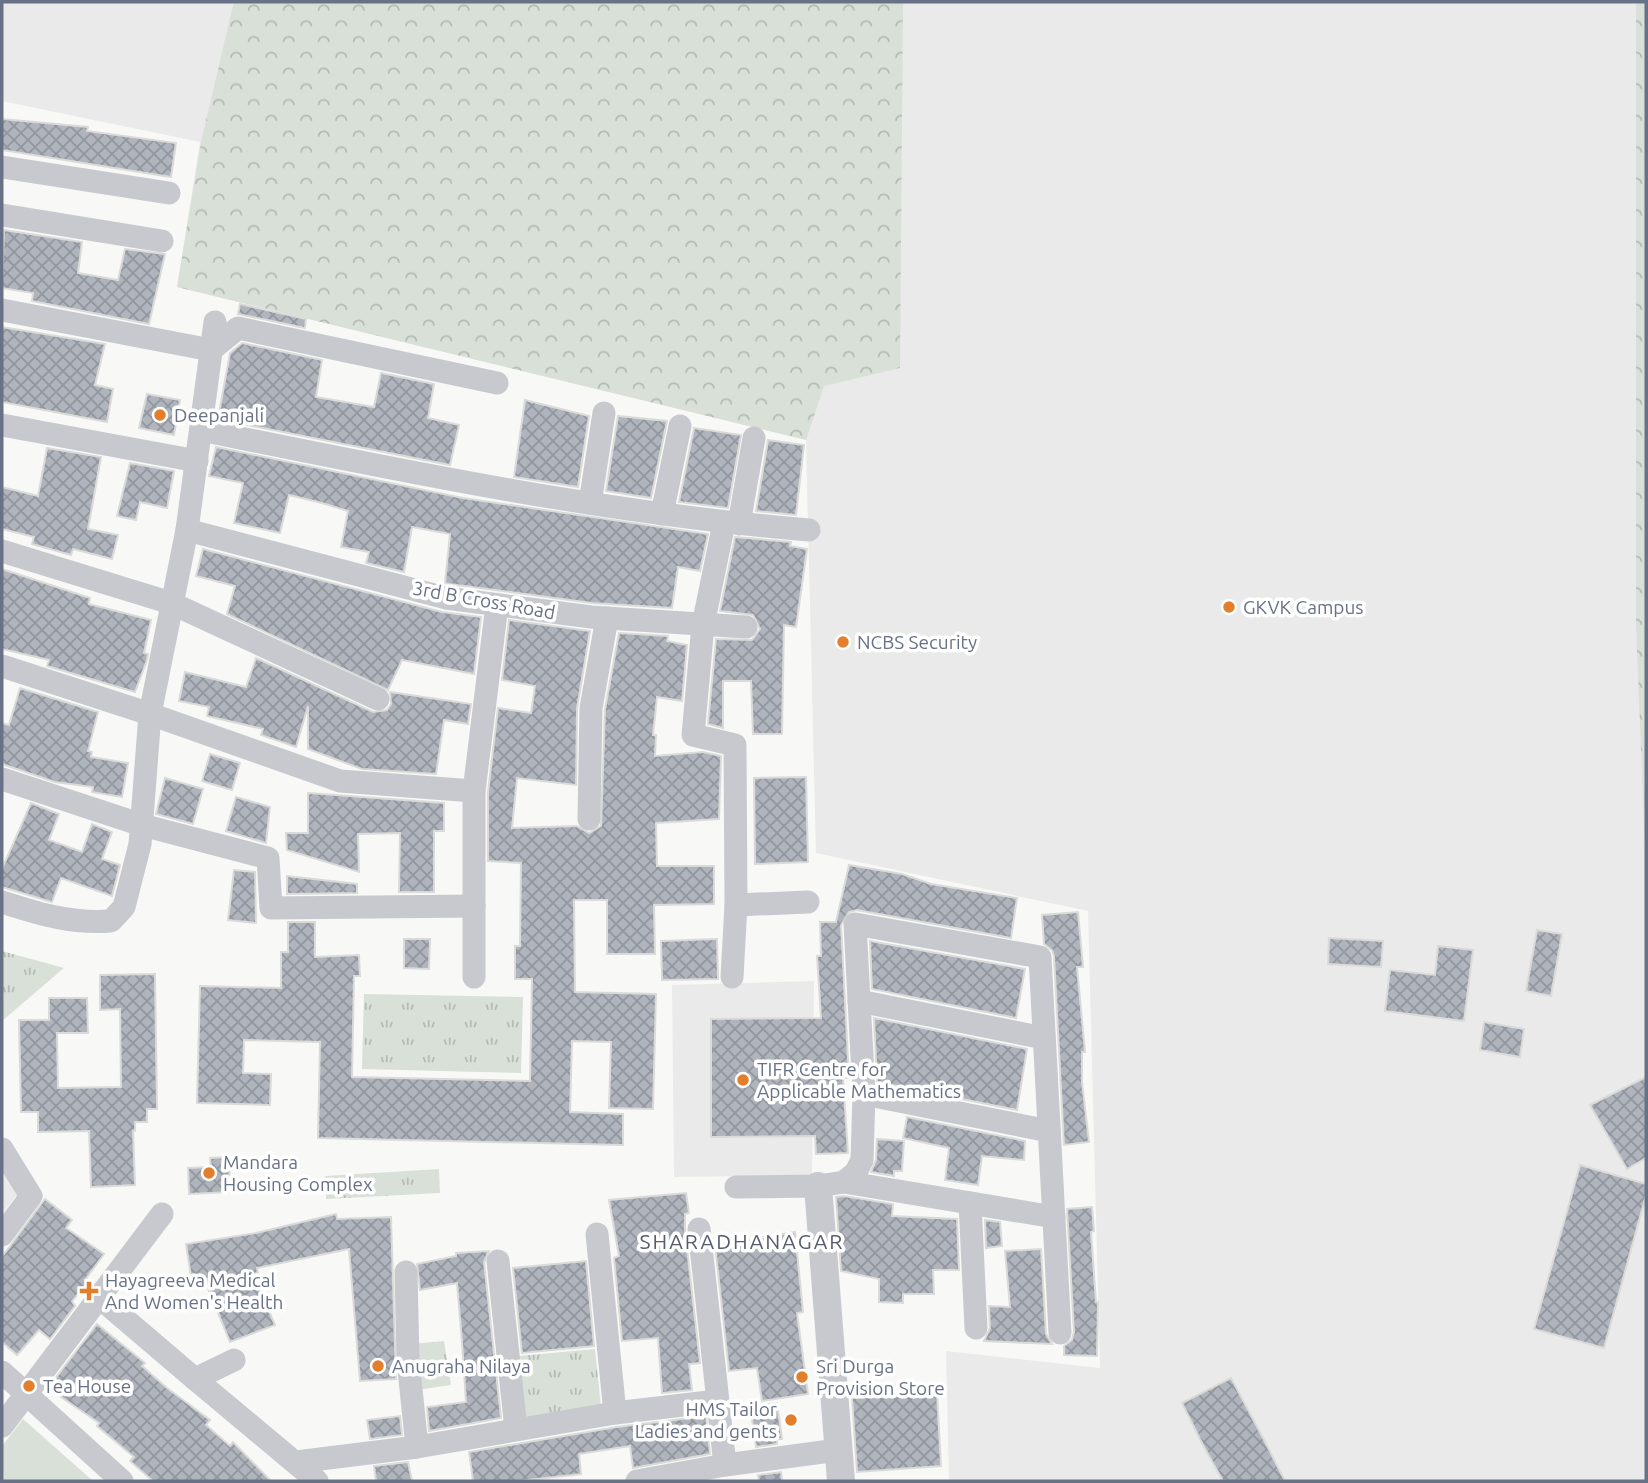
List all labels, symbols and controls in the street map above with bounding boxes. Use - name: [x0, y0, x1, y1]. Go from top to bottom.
- place label: Deepanjali: [174, 404, 264, 426]
- marker: Deepanjali: [152, 407, 168, 423]
- street label: 3rd B Cross Road: [411, 577, 557, 623]
- place label: GKVK Campus: [1243, 596, 1364, 618]
- marker: GKVK Campus: [1221, 599, 1237, 615]
- place label: NCBS Security: [857, 631, 977, 653]
- marker: NCBS Security: [835, 634, 851, 650]
- place label: TIFR Centre for Applicable Mathematics: [757, 1058, 961, 1102]
- marker: TIFR Centre for Applicable Mathematics: [735, 1072, 751, 1088]
- place label: Mandara Housing Complex: [223, 1151, 373, 1195]
- marker: Mandara Housing Complex: [201, 1165, 217, 1181]
- district label: SHARADHANAGAR: [640, 1229, 844, 1253]
- place label: Hayagreeva Medical And Women's Health: [105, 1269, 283, 1313]
- marker: Hayagreeva Medical And Women's Health: [79, 1281, 99, 1301]
- place label: Anugraha Nilaya: [392, 1355, 531, 1377]
- place label: Sri Durga Provision Store: [816, 1355, 945, 1399]
- marker: Anugraha Nilaya: [370, 1358, 386, 1374]
- marker: Sri Durga Provision Store: [794, 1369, 810, 1385]
- place label: Tea House: [43, 1375, 131, 1397]
- marker: Tea House: [21, 1378, 37, 1394]
- place label: HMS Tailor Ladies and gents: [635, 1398, 777, 1442]
- marker: HMS Tailor Ladies and gents: [783, 1412, 799, 1428]

